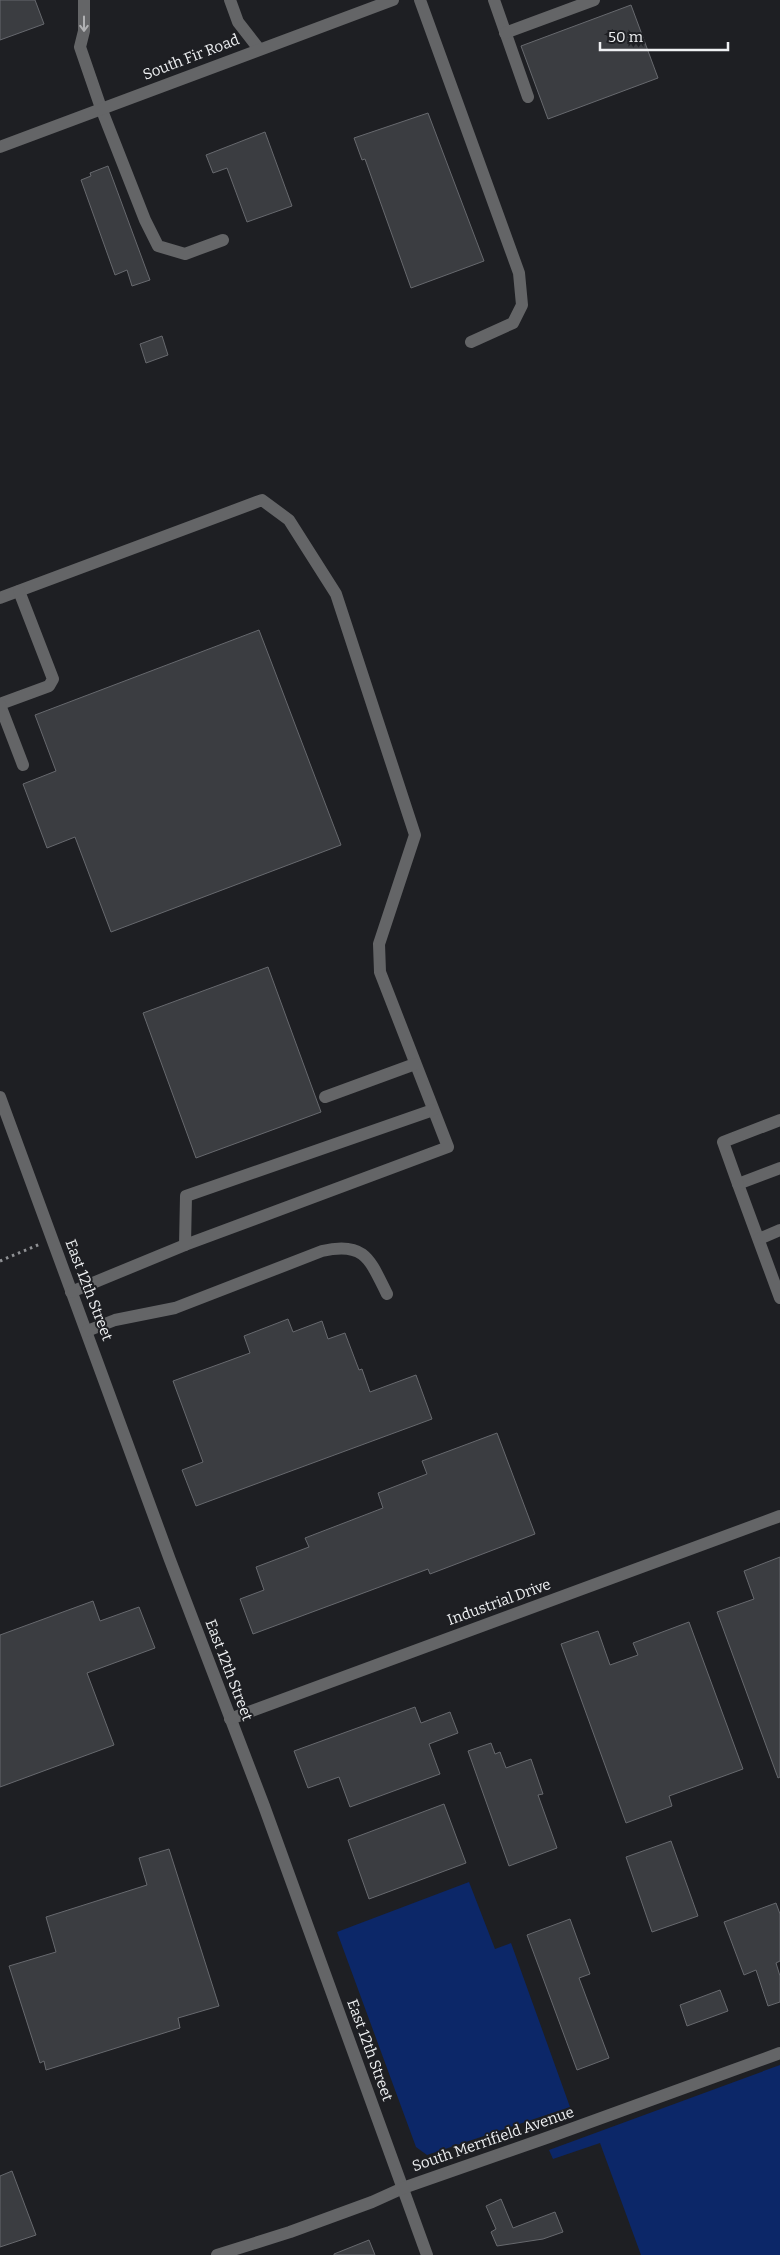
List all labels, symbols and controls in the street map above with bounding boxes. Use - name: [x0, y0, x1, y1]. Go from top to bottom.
- one-way arrow: [79, 15, 89, 31]
- scale bar: [600, 20, 728, 52]
- text: 50 m: [608, 28, 644, 46]
- street label: South Fir Road: [140, 30, 242, 84]
- street label: East 12th Street: [61, 1237, 117, 1344]
- street label: Industrial Drive: [445, 1575, 553, 1629]
- street label: East 12th Street: [201, 1617, 257, 1724]
- street label: East 12th Street: [343, 1997, 397, 2104]
- street label: South Merrifield Avenue: [410, 2103, 576, 2175]

